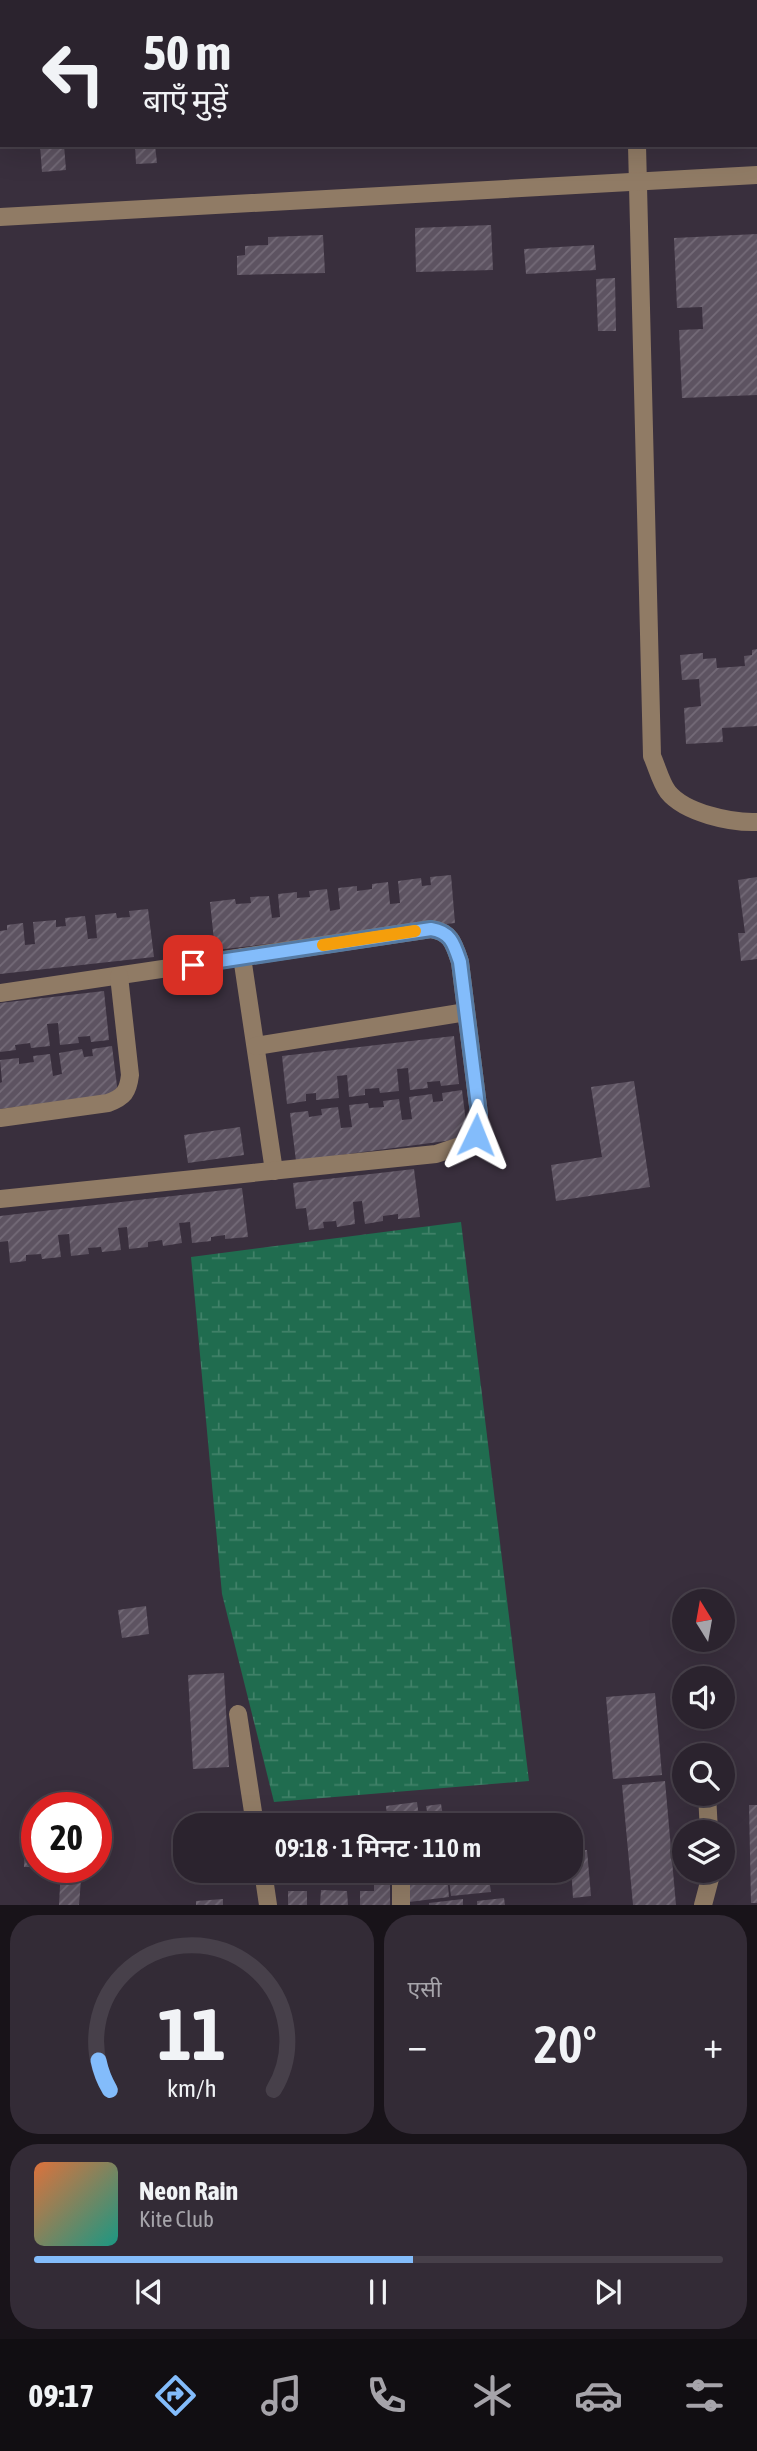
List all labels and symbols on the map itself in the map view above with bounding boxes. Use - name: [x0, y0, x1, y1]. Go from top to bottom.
- pin: [163, 935, 223, 995]
- position arrow: [439, 1098, 513, 1172]
- north arrow: [672, 1589, 735, 1652]
- speed limit sign: 20: [21, 1792, 112, 1883]

